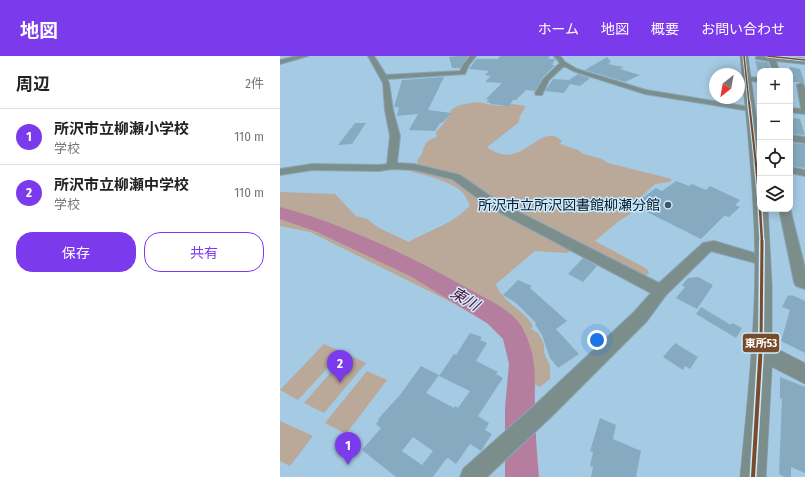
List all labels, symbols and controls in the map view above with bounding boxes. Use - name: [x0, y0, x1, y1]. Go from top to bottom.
- text: 地図: [20, 19, 58, 42]
- text: ホーム: [537, 21, 579, 38]
- text: 地図: [601, 21, 629, 38]
- text: 概要: [651, 21, 679, 38]
- text: お問い合わせ: [701, 21, 785, 38]
- north arrow: [709, 68, 745, 104]
- map controls: [757, 68, 793, 212]
- button: +: [757, 68, 793, 104]
- text: 周辺: [16, 74, 50, 95]
- text: 2件: [245, 76, 264, 91]
- button: −: [757, 104, 793, 140]
- text: 所沢市立柳瀬小学校: [54, 120, 189, 138]
- text: 1: [26, 129, 32, 144]
- text: 110 m: [234, 129, 264, 144]
- button: locate: [757, 140, 793, 176]
- text: 学校: [54, 141, 80, 156]
- text: 所沢市立柳瀬中学校: [54, 176, 189, 194]
- button: layers: [757, 176, 793, 212]
- text: 2: [26, 185, 32, 200]
- text: 110 m: [234, 185, 264, 200]
- text: 学校: [54, 197, 80, 212]
- place label: 所沢市立所沢図書館柳瀬分館: [478, 197, 660, 214]
- marker: 所沢市立所沢図書館柳瀬分館: [663, 200, 673, 210]
- button: 保存: [16, 232, 136, 272]
- button: 共有: [144, 232, 264, 272]
- water label: 東川: [448, 284, 484, 315]
- your location: [587, 330, 607, 350]
- line badge: 東所53: [742, 333, 780, 353]
- text: 東所53: [745, 337, 777, 350]
- pin: 2: [327, 350, 353, 383]
- pin: 1: [335, 432, 361, 465]

